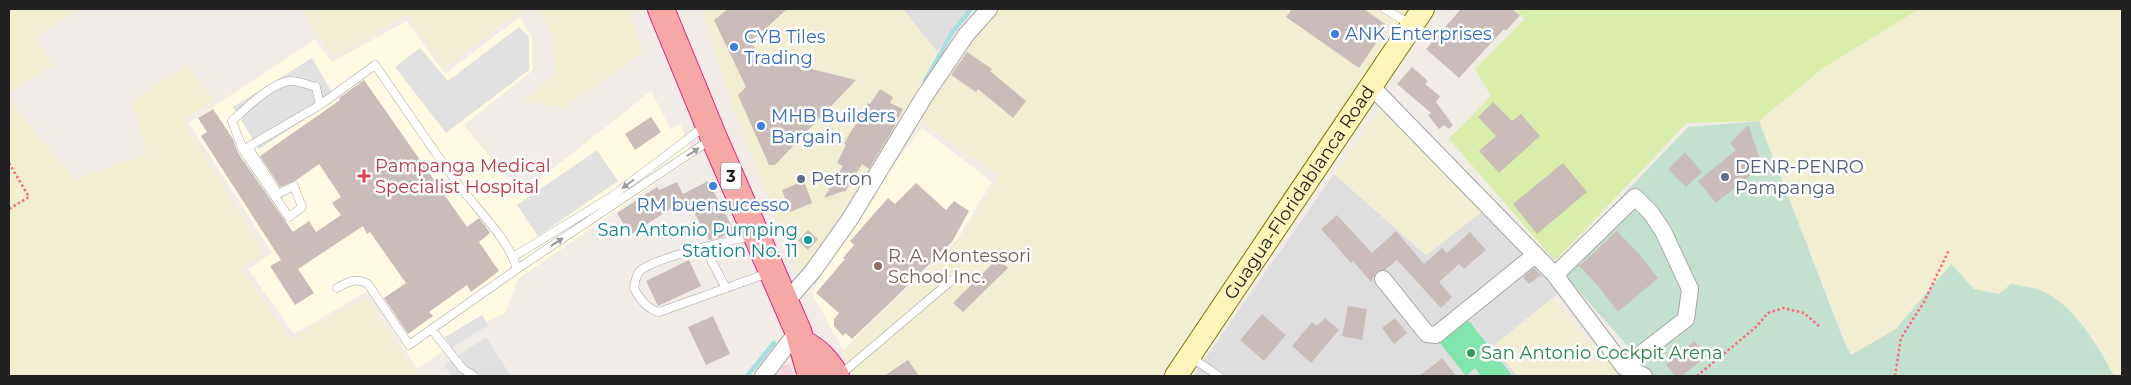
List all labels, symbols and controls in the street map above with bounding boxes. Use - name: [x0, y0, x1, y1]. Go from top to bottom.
- place label: ANK Enterprises: [1345, 23, 1492, 45]
- place label: CYB Tiles Trading: [744, 26, 826, 69]
- marker: ANK Enterprises: [1329, 28, 1341, 40]
- marker: CYB Tiles Trading: [728, 41, 740, 53]
- street label: Guagua-Floridablanca Road: [1220, 81, 1379, 304]
- place label: MHB Builders Bargain: [771, 105, 896, 148]
- marker: MHB Builders Bargain: [755, 120, 767, 132]
- one-way arrow: [686, 147, 700, 157]
- place label: Pampanga Medical Specialist Hospital: [375, 155, 551, 198]
- place label: DENR-PENRO Pampanga: [1735, 156, 1864, 199]
- road number: 3: [721, 162, 741, 190]
- place label: Petron: [811, 168, 872, 190]
- marker: Pampanga Medical Specialist Hospital: [357, 169, 371, 183]
- marker: DENR-PENRO Pampanga: [1719, 171, 1731, 183]
- marker: Petron: [795, 173, 807, 185]
- one-way arrow: [622, 179, 635, 190]
- marker: RM buensucesso: [707, 180, 719, 192]
- place label: RM buensucesso: [637, 194, 789, 216]
- place label: San Antonio Pumping Station No. 11: [597, 219, 798, 262]
- marker: San Antonio Pumping Station No. 11: [802, 234, 814, 246]
- one-way arrow: [551, 237, 564, 247]
- place label: R. A. Montessori School Inc.: [888, 245, 1031, 288]
- marker: R. A. Montessori School Inc.: [872, 260, 884, 272]
- place label: San Antonio Cockpit Arena: [1481, 342, 1723, 364]
- marker: San Antonio Cockpit Arena: [1465, 347, 1477, 359]

